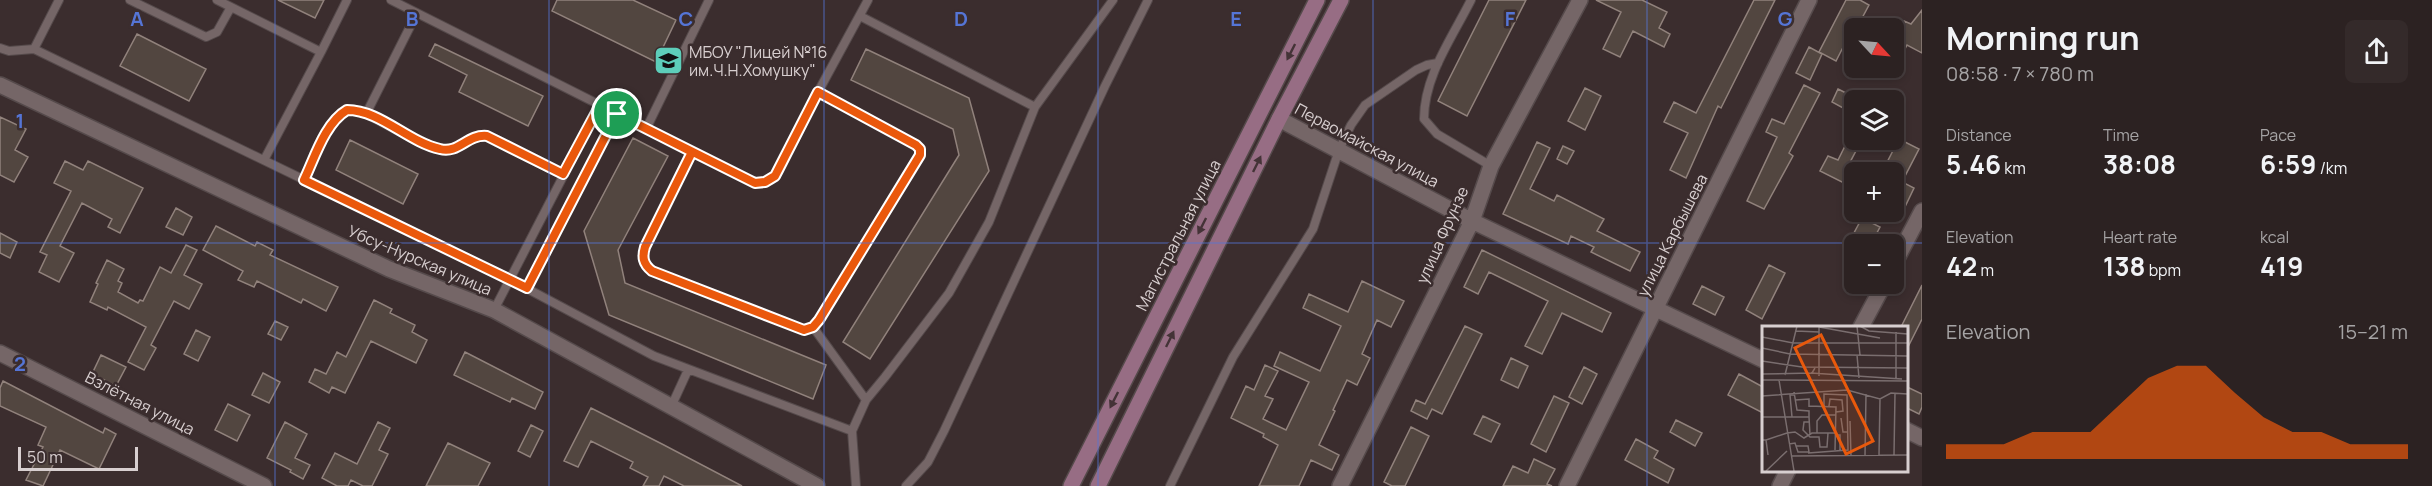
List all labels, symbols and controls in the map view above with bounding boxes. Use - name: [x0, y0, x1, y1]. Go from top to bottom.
- text: A: [130, 5, 144, 32]
- text: B: [406, 5, 419, 32]
- text: C: [679, 5, 693, 32]
- text: D: [954, 5, 968, 32]
- text: E: [1230, 5, 1242, 32]
- text: F: [1505, 5, 1516, 32]
- text: G: [1778, 5, 1793, 32]
- text: Morning run: [1946, 15, 2140, 60]
- north arrow: [1844, 18, 1904, 78]
- map controls: [1844, 18, 1904, 294]
- button: share: [2345, 20, 2408, 83]
- place label: МБОУ "Лицей №16 им.Ч.Н.Хомушку": [689, 41, 827, 81]
- one-way arrow: [1286, 44, 1295, 61]
- school or university icon: МБОУ "Лицей №16 им.Ч.Н.Хомушку": [652, 45, 684, 77]
- text: 08:58 · 7 × 780 m: [1946, 60, 2094, 87]
- pin: [591, 88, 642, 139]
- button: layers: [1844, 90, 1904, 150]
- icon: arrive: [600, 97, 633, 130]
- street label: Первомайская улица: [1291, 98, 1443, 192]
- text: 1: [16, 107, 24, 134]
- text: Distance: [1946, 124, 2012, 146]
- text: Time: [2103, 124, 2139, 146]
- text: Pace: [2260, 124, 2296, 146]
- text: 5.46: [1946, 146, 2001, 182]
- text: 38:08: [2103, 146, 2176, 182]
- text: 6:59: [2260, 146, 2316, 182]
- street label: Магистральная улица: [1130, 156, 1226, 314]
- one-way arrow: [1252, 156, 1261, 173]
- text: km: [2001, 157, 2026, 179]
- text: /km: [2316, 157, 2347, 179]
- button: +: [1844, 162, 1904, 222]
- street label: улица Карбышева: [1631, 170, 1713, 300]
- street label: улица Фрунзе: [1411, 183, 1473, 287]
- one-way arrow: [1198, 217, 1208, 235]
- street label: Убсу-Нурская улица: [345, 220, 495, 300]
- text: Elevation: [1946, 226, 2014, 248]
- text: Heart rate: [2103, 226, 2177, 248]
- text: kcal: [2260, 226, 2289, 248]
- button: −: [1844, 234, 1904, 294]
- text: 42: [1946, 248, 1977, 284]
- text: 138: [2103, 248, 2145, 284]
- text: 419: [2260, 248, 2303, 284]
- text: m: [1977, 259, 1994, 281]
- text: bpm: [2145, 259, 2181, 281]
- text: Elevation: [1946, 318, 2030, 345]
- text: 15–21 m: [2338, 318, 2408, 345]
- inset map: [1762, 326, 1907, 471]
- one-way arrow: [1166, 331, 1175, 348]
- text: 2: [14, 350, 26, 377]
- street label: Взлётная улица: [82, 366, 198, 440]
- one-way arrow: [1110, 391, 1120, 409]
- scale bar: [18, 444, 138, 472]
- text: 50 m: [27, 446, 63, 468]

